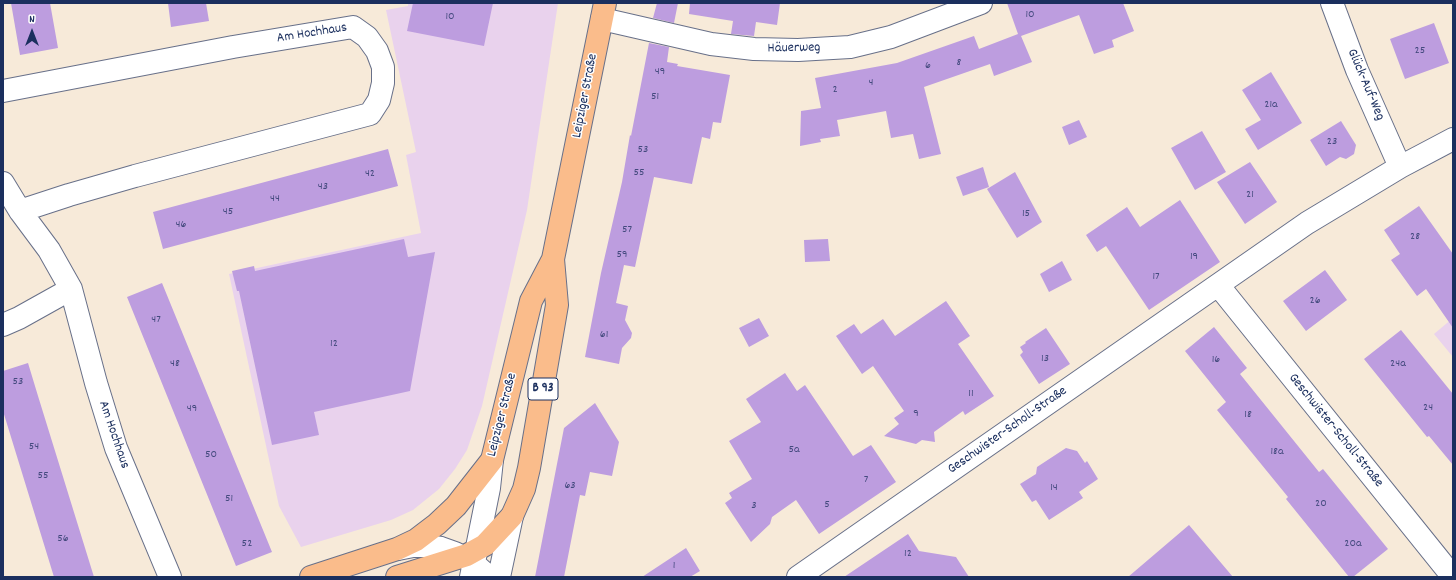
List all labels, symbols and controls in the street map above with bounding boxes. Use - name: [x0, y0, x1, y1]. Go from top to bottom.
- house number: 10: [1025, 8, 1035, 22]
- house number: 10: [445, 10, 455, 24]
- north arrow: [12, 12, 52, 52]
- text: N: [29, 12, 35, 28]
- street label: Am Hochhaus: [276, 20, 348, 48]
- street label: Häuerweg: [767, 40, 821, 58]
- house number: 25: [1415, 44, 1425, 58]
- street label: Glück-Auf-Weg: [1342, 47, 1388, 123]
- street label: Leipziger Straße: [570, 52, 602, 140]
- house number: 8: [957, 56, 961, 70]
- house number: 6: [925, 59, 931, 73]
- house number: 49: [655, 65, 665, 79]
- house number: 4: [869, 76, 873, 90]
- house number: 2: [832, 83, 838, 97]
- house number: 51: [651, 90, 659, 104]
- house number: 21a: [1264, 98, 1278, 112]
- house number: 23: [1327, 135, 1337, 149]
- house number: 53: [638, 143, 648, 157]
- house number: 55: [633, 166, 645, 180]
- house number: 42: [365, 167, 375, 181]
- house number: 43: [318, 180, 328, 194]
- house number: 21: [1246, 188, 1254, 202]
- house number: 44: [270, 192, 280, 206]
- house number: 45: [223, 205, 233, 219]
- house number: 15: [1022, 207, 1030, 221]
- house number: 46: [176, 218, 186, 232]
- house number: 57: [622, 223, 632, 237]
- house number: 28: [1410, 230, 1420, 244]
- house number: 59: [616, 248, 628, 262]
- house number: 19: [1190, 250, 1198, 264]
- house number: 17: [1152, 270, 1160, 284]
- house number: 26: [1309, 294, 1321, 308]
- house number: 47: [151, 313, 161, 327]
- house number: 61: [600, 328, 608, 342]
- house number: 12: [330, 337, 338, 351]
- house number: 13: [1041, 352, 1049, 366]
- house number: 16: [1212, 353, 1220, 367]
- house number: 48: [170, 357, 180, 371]
- house number: 24a: [1390, 357, 1406, 371]
- street label: Geschwister-Scholl-Straße: [1284, 371, 1386, 491]
- street label: Leipziger Straße: [485, 372, 521, 458]
- house number: 53: [13, 375, 23, 389]
- road number: B 93: [528, 378, 558, 400]
- street label: Geschwister-Scholl-Straße: [945, 383, 1071, 479]
- house number: 11: [968, 387, 974, 401]
- street label: Am Hochhaus: [94, 399, 132, 471]
- house number: 24: [1423, 401, 1433, 415]
- house number: 49: [187, 402, 197, 416]
- house number: 9: [913, 407, 919, 421]
- house number: 18: [1244, 408, 1252, 422]
- house number: 54: [29, 440, 39, 454]
- house number: 5a: [788, 443, 800, 457]
- house number: 18a: [1270, 445, 1284, 459]
- house number: 50: [205, 448, 217, 462]
- house number: 55: [37, 469, 49, 483]
- house number: 7: [864, 473, 868, 487]
- house number: 63: [564, 479, 576, 493]
- house number: 14: [1050, 481, 1058, 495]
- house number: 51: [225, 492, 233, 506]
- house number: 20: [1315, 497, 1327, 511]
- house number: 5: [824, 498, 830, 512]
- house number: 3: [751, 499, 757, 513]
- house number: 56: [57, 532, 69, 546]
- house number: 52: [242, 537, 252, 551]
- house number: 20a: [1344, 537, 1362, 551]
- house number: 12: [904, 547, 912, 561]
- house number: 1: [673, 559, 675, 573]

